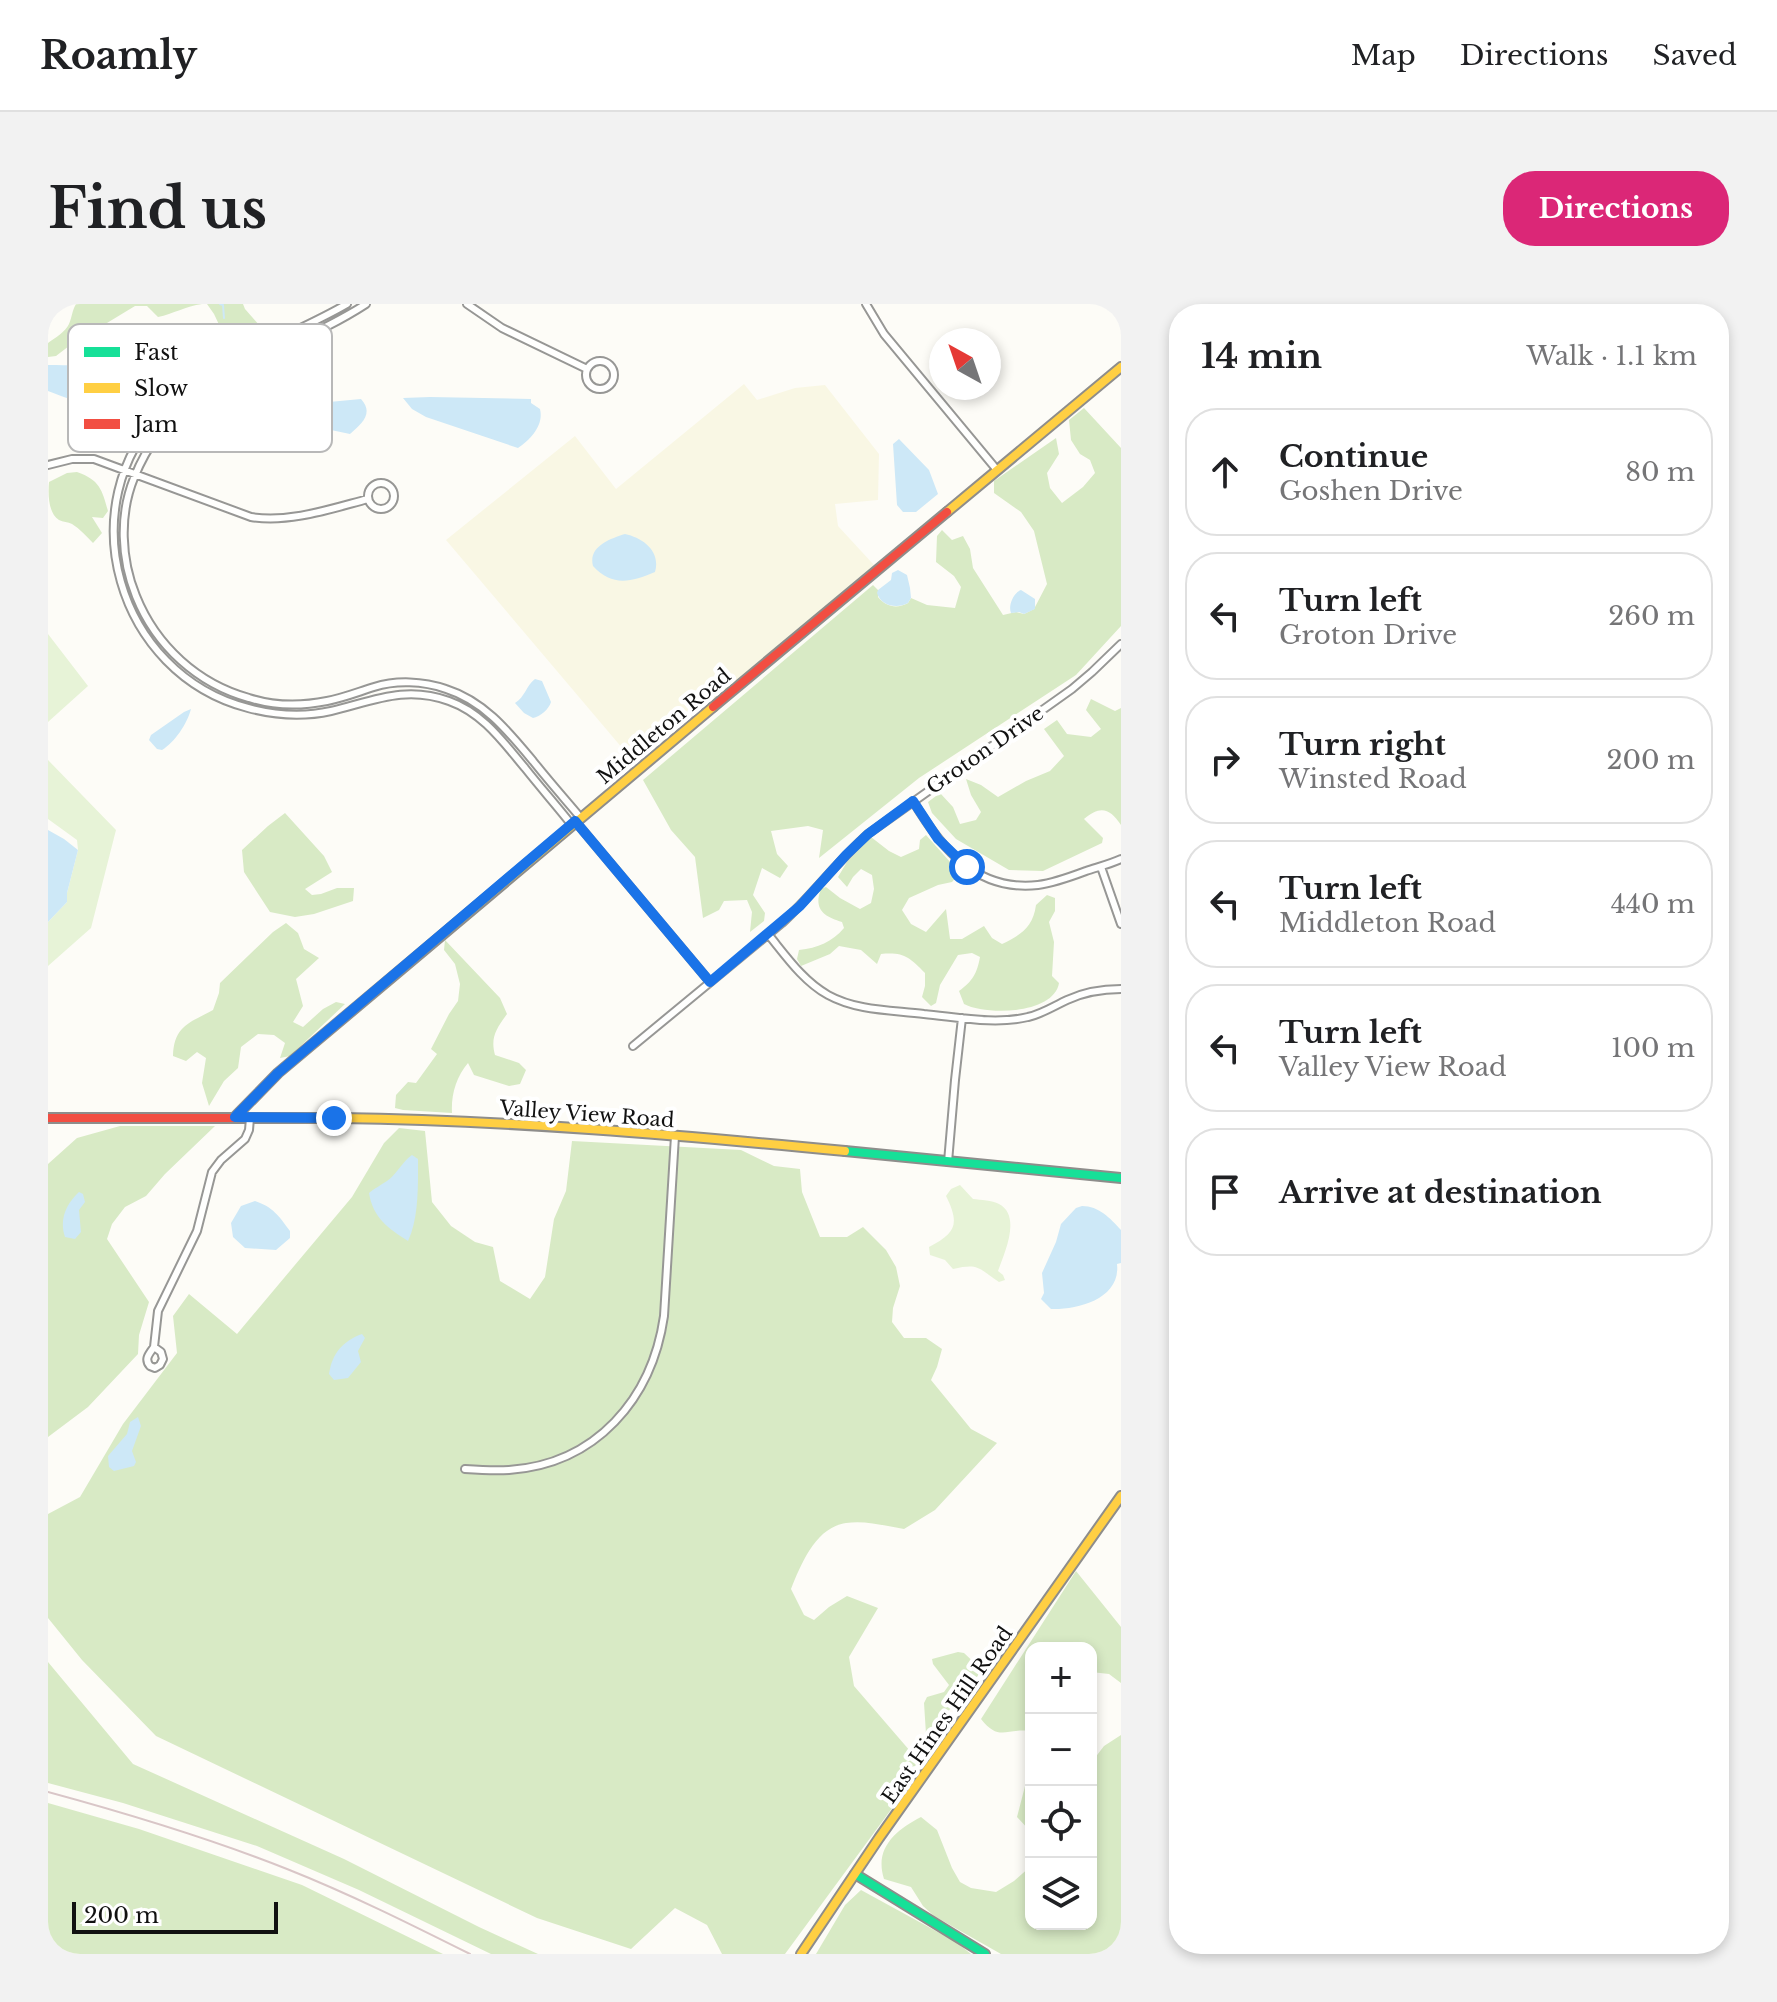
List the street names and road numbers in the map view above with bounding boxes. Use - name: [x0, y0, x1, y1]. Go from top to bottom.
- street label: Middleton Road: [592, 663, 736, 789]
- street label: Groton Drive: [922, 701, 1048, 799]
- street label: Valley View Road: [498, 1096, 675, 1132]
- street label: East Hines Hill Road: [877, 1622, 1017, 1808]

